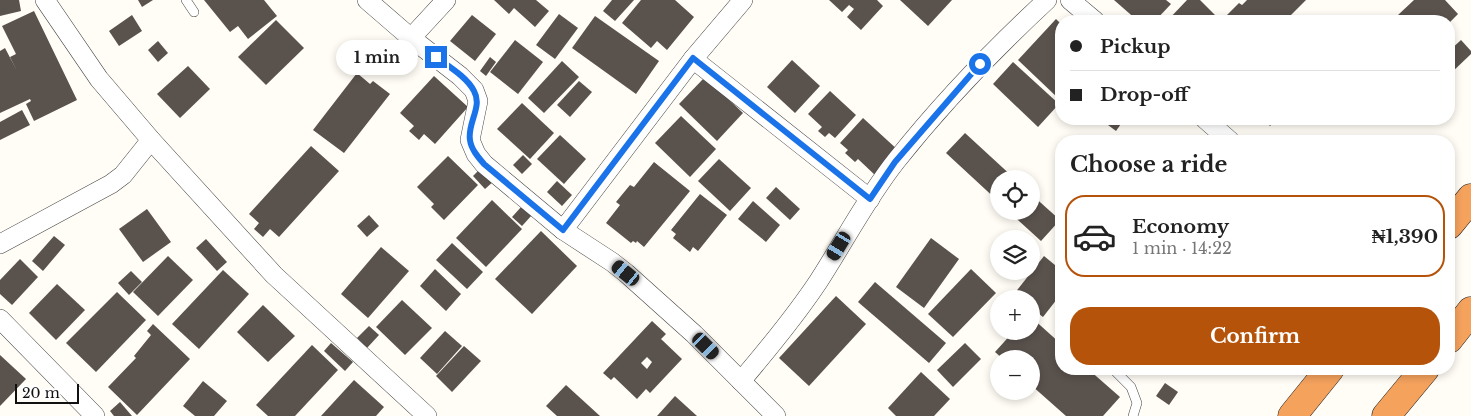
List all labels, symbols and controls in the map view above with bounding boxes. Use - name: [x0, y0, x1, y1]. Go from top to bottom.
- text: Pickup: [1100, 35, 1171, 58]
- callout: 1 min: [336, 40, 418, 74]
- route end: [425, 46, 447, 68]
- text: 1 min: [354, 47, 400, 67]
- route start: [969, 53, 991, 75]
- text: Drop-off: [1100, 83, 1189, 106]
- text: Choose a ride: [1070, 151, 1227, 178]
- map controls: [990, 170, 1040, 400]
- button: locate: [990, 170, 1040, 220]
- icon: car: [1072, 214, 1117, 259]
- text: Economy: [1132, 215, 1229, 238]
- text: ₦1,390: [1372, 225, 1438, 248]
- car: [824, 229, 853, 263]
- button: layers: [990, 230, 1040, 280]
- text: 1 min · 14:22: [1132, 238, 1232, 258]
- car: [609, 258, 642, 288]
- button: +: [990, 290, 1040, 340]
- button: Confirm: [1070, 307, 1440, 365]
- car: [690, 330, 721, 362]
- button: −: [990, 350, 1040, 400]
- scale bar: [15, 381, 79, 404]
- text: 20 m: [22, 384, 60, 402]

